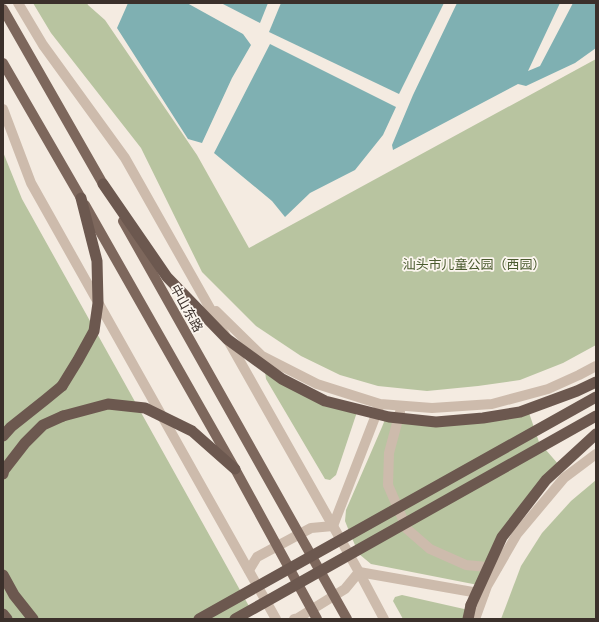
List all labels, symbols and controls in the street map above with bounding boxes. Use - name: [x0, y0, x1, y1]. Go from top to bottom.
- park label: 汕头市儿童公园（西园）: [402, 257, 546, 272]
- street label: 中山东路: [167, 282, 206, 335]

